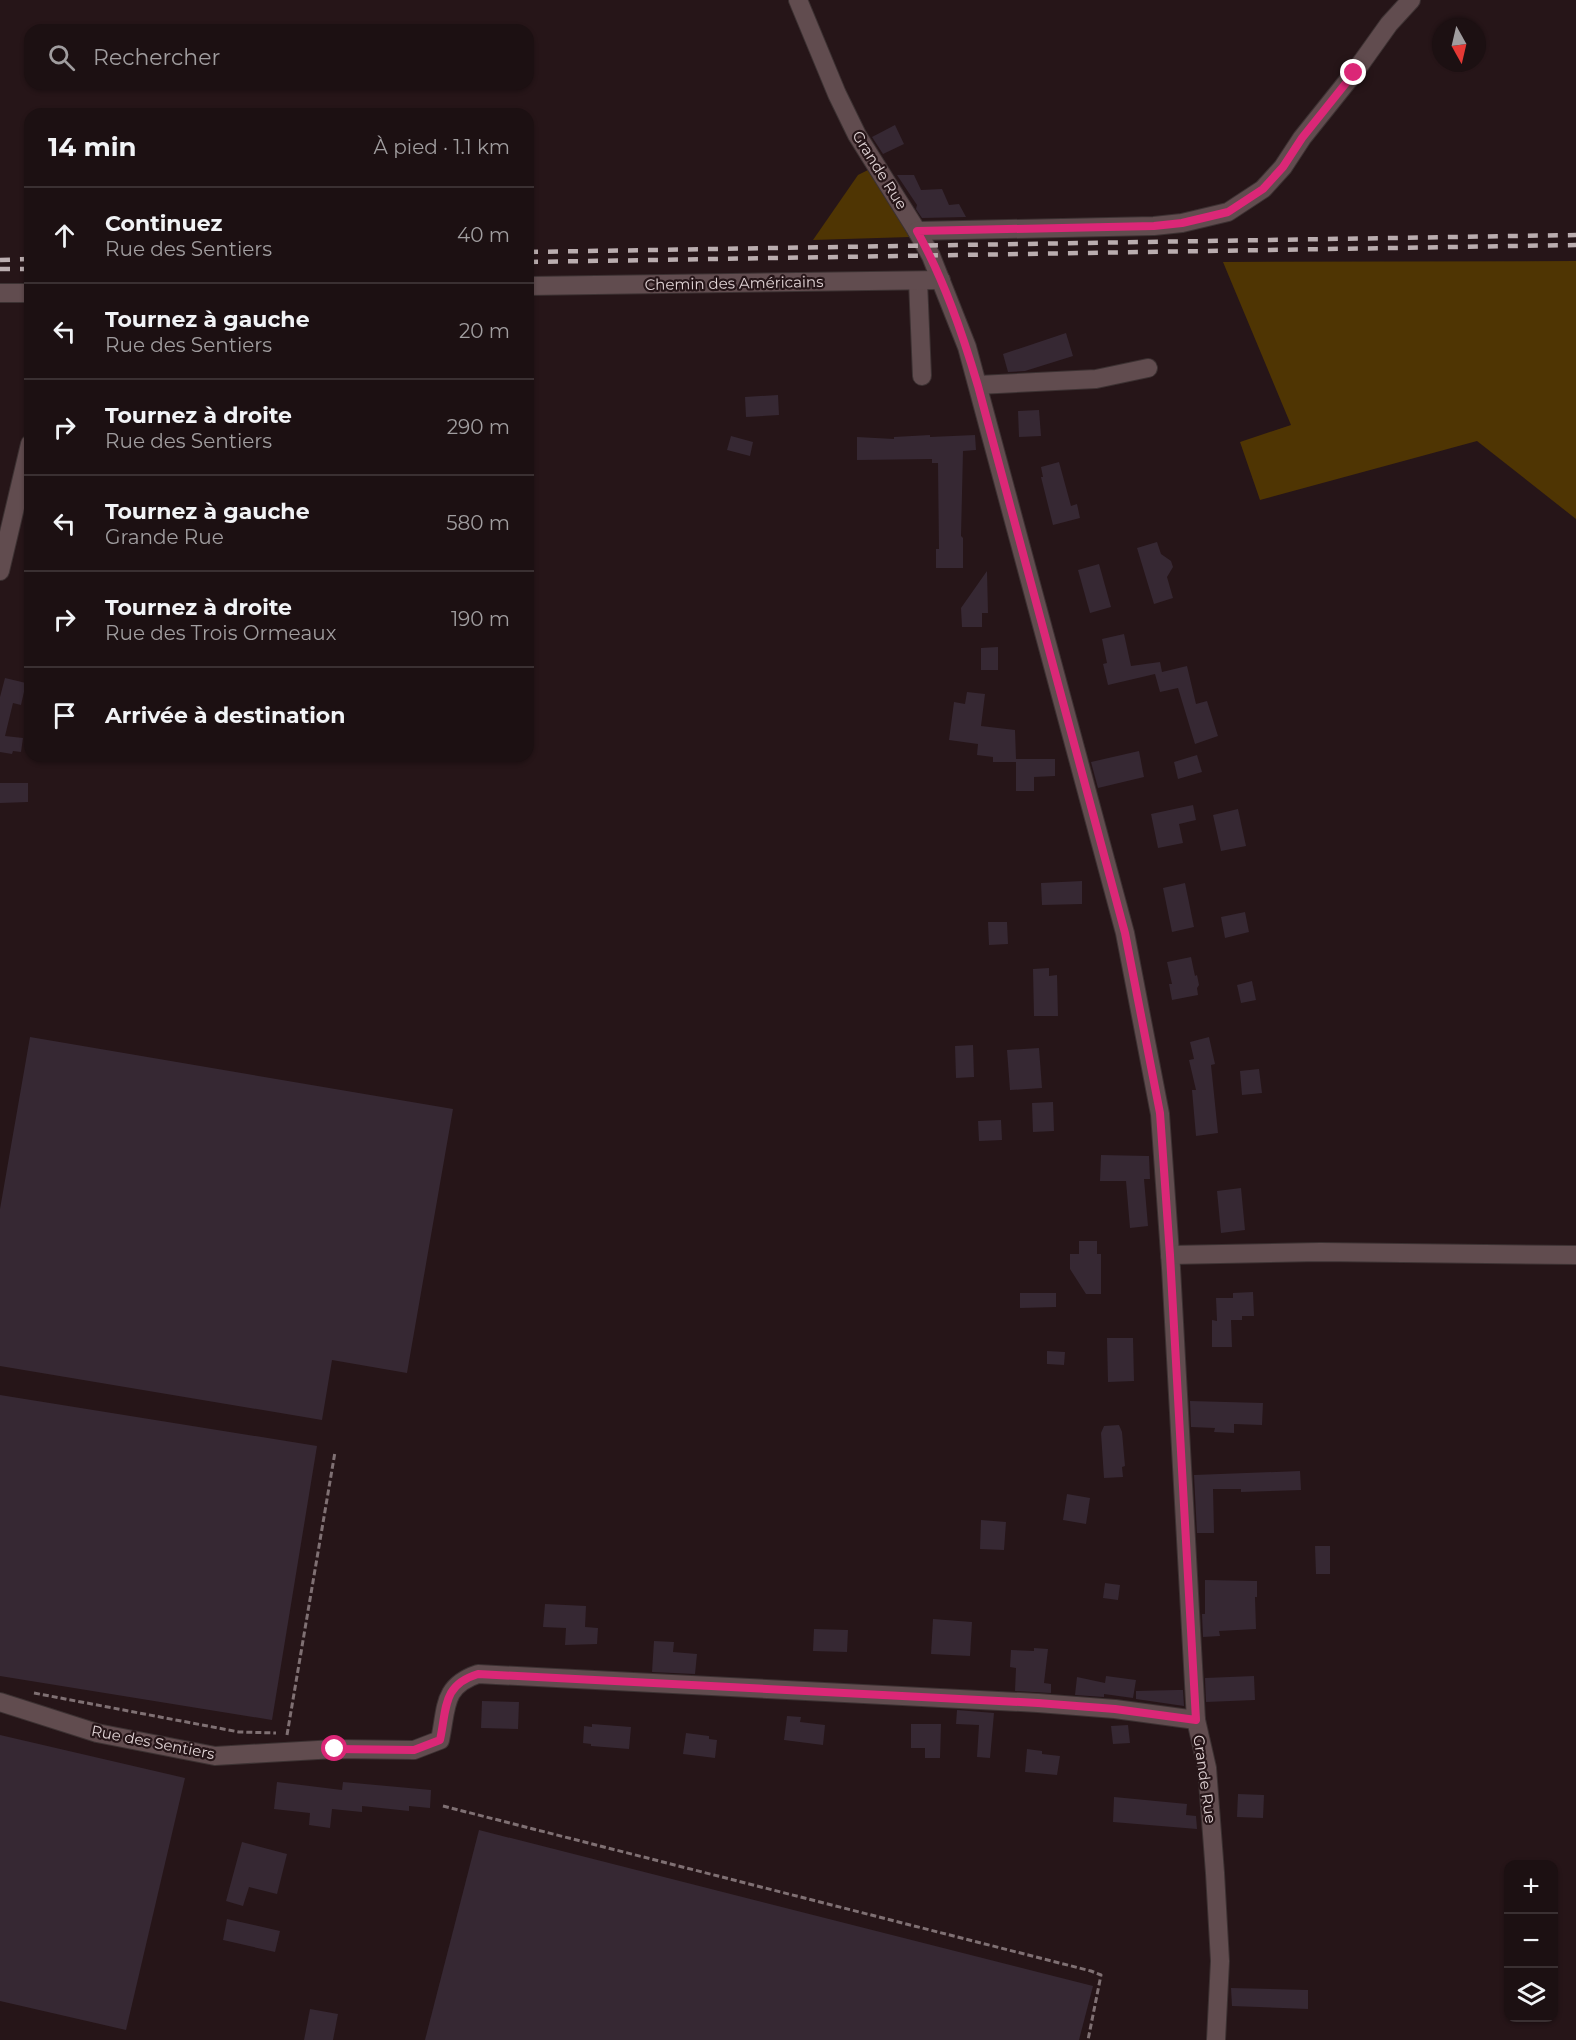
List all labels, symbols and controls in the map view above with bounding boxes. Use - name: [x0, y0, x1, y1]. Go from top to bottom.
- north arrow: [1432, 18, 1486, 72]
- search box: [24, 24, 534, 90]
- icon: search: [45, 41, 78, 74]
- text: Rechercher: [93, 44, 220, 71]
- route end: [1340, 59, 1366, 85]
- street label: Grande Rue: [848, 127, 912, 213]
- text: 14 min: [48, 131, 137, 163]
- text: À pied · 1.1 km: [374, 135, 510, 159]
- text: Continuez: [105, 210, 222, 237]
- icon: ahead: [48, 219, 81, 252]
- text: 40 m: [457, 223, 510, 247]
- text: Rue des Sentiers: [105, 237, 272, 261]
- street label: Chemin des Américains: [644, 272, 824, 294]
- text: Tournez à gauche: [105, 306, 310, 333]
- icon: left: [48, 315, 81, 348]
- text: 20 m: [459, 319, 510, 343]
- text: Rue des Sentiers: [105, 333, 272, 357]
- text: Tournez à droite: [105, 402, 292, 429]
- icon: right: [48, 411, 81, 444]
- text: 290 m: [447, 415, 510, 439]
- text: Rue des Sentiers: [105, 429, 272, 453]
- text: Tournez à gauche: [105, 498, 310, 525]
- icon: left: [48, 507, 81, 540]
- text: 580 m: [446, 511, 510, 535]
- text: Grande Rue: [105, 525, 224, 549]
- text: Tournez à droite: [105, 594, 292, 621]
- icon: right: [48, 603, 81, 636]
- text: 190 m: [451, 607, 510, 631]
- text: Rue des Trois Ormeaux: [105, 621, 336, 645]
- icon: arrive: [48, 699, 81, 732]
- text: Arrivée à destination: [105, 702, 345, 729]
- street label: Rue des Sentiers: [90, 1721, 216, 1763]
- street label: Grande Rue: [1189, 1734, 1221, 1824]
- route start: [321, 1735, 347, 1761]
- map controls: [1504, 1860, 1558, 2022]
- button: +: [1504, 1860, 1558, 1914]
- button: −: [1504, 1914, 1558, 1968]
- button: layers: [1504, 1968, 1558, 2022]

